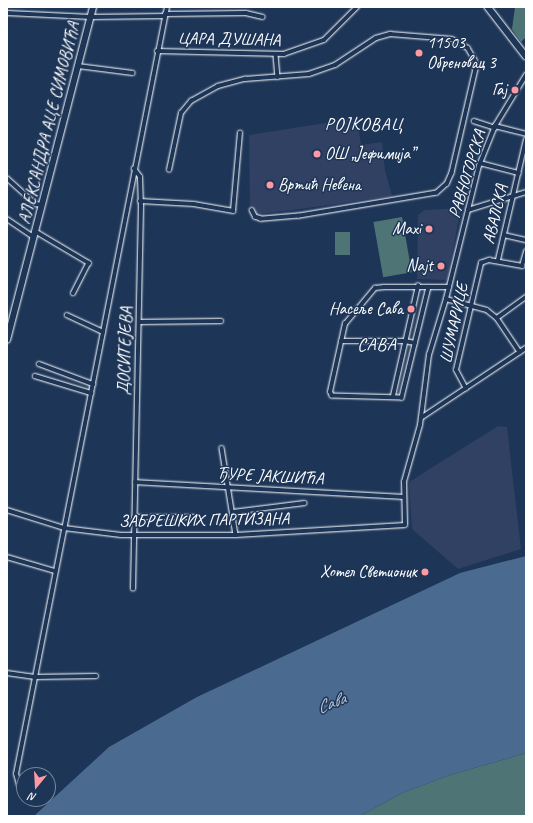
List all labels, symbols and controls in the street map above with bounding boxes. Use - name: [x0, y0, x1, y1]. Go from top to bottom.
- street label: АЛЕКСАНДРА АЦЕ СИМОВИЋА: [14, 20, 84, 226]
- street label: ЦАРА ДУШАНА: [178, 28, 280, 50]
- place label: 11503 Обреновац 3: [427, 33, 496, 73]
- marker: 11503 Обреновац 3: [414, 48, 424, 58]
- place label: Гај: [492, 80, 507, 100]
- marker: Гај: [510, 85, 520, 95]
- district label: РОЈКОВАЦ: [325, 113, 403, 135]
- street label: РАВНОГОРСКА: [444, 128, 490, 220]
- place label: ОШ „Јефимија”: [325, 144, 415, 164]
- marker: ОШ „Јефимија”: [312, 149, 322, 159]
- place label: Вртић Невена: [278, 175, 361, 195]
- marker: Вртић Невена: [265, 180, 275, 190]
- street label: АВАЛСКА: [478, 182, 512, 246]
- place label: Maxi: [392, 219, 421, 239]
- marker: Maxi: [424, 224, 434, 234]
- place label: Najt: [406, 256, 433, 276]
- marker: Najt: [436, 261, 446, 271]
- street label: ШУМАРИЦЕ: [436, 281, 472, 365]
- place label: Насеље Сава: [329, 299, 403, 319]
- marker: Насеље Сава: [406, 304, 416, 314]
- street label: ДОСИТЕЈЕВА: [113, 307, 137, 395]
- district label: САВА: [358, 333, 396, 355]
- street label: ЂУРЕ ЈАКШИЋА: [216, 463, 324, 489]
- street label: ЗАБРЕШКИХ ПАРТИЗАНА: [119, 508, 289, 532]
- place label: Хотел Светионик: [317, 562, 417, 582]
- marker: Хотел Светионик: [420, 567, 430, 577]
- water label: Сава: [313, 688, 349, 718]
- north arrow: [16, 767, 56, 807]
- text: N: [27, 790, 38, 805]

